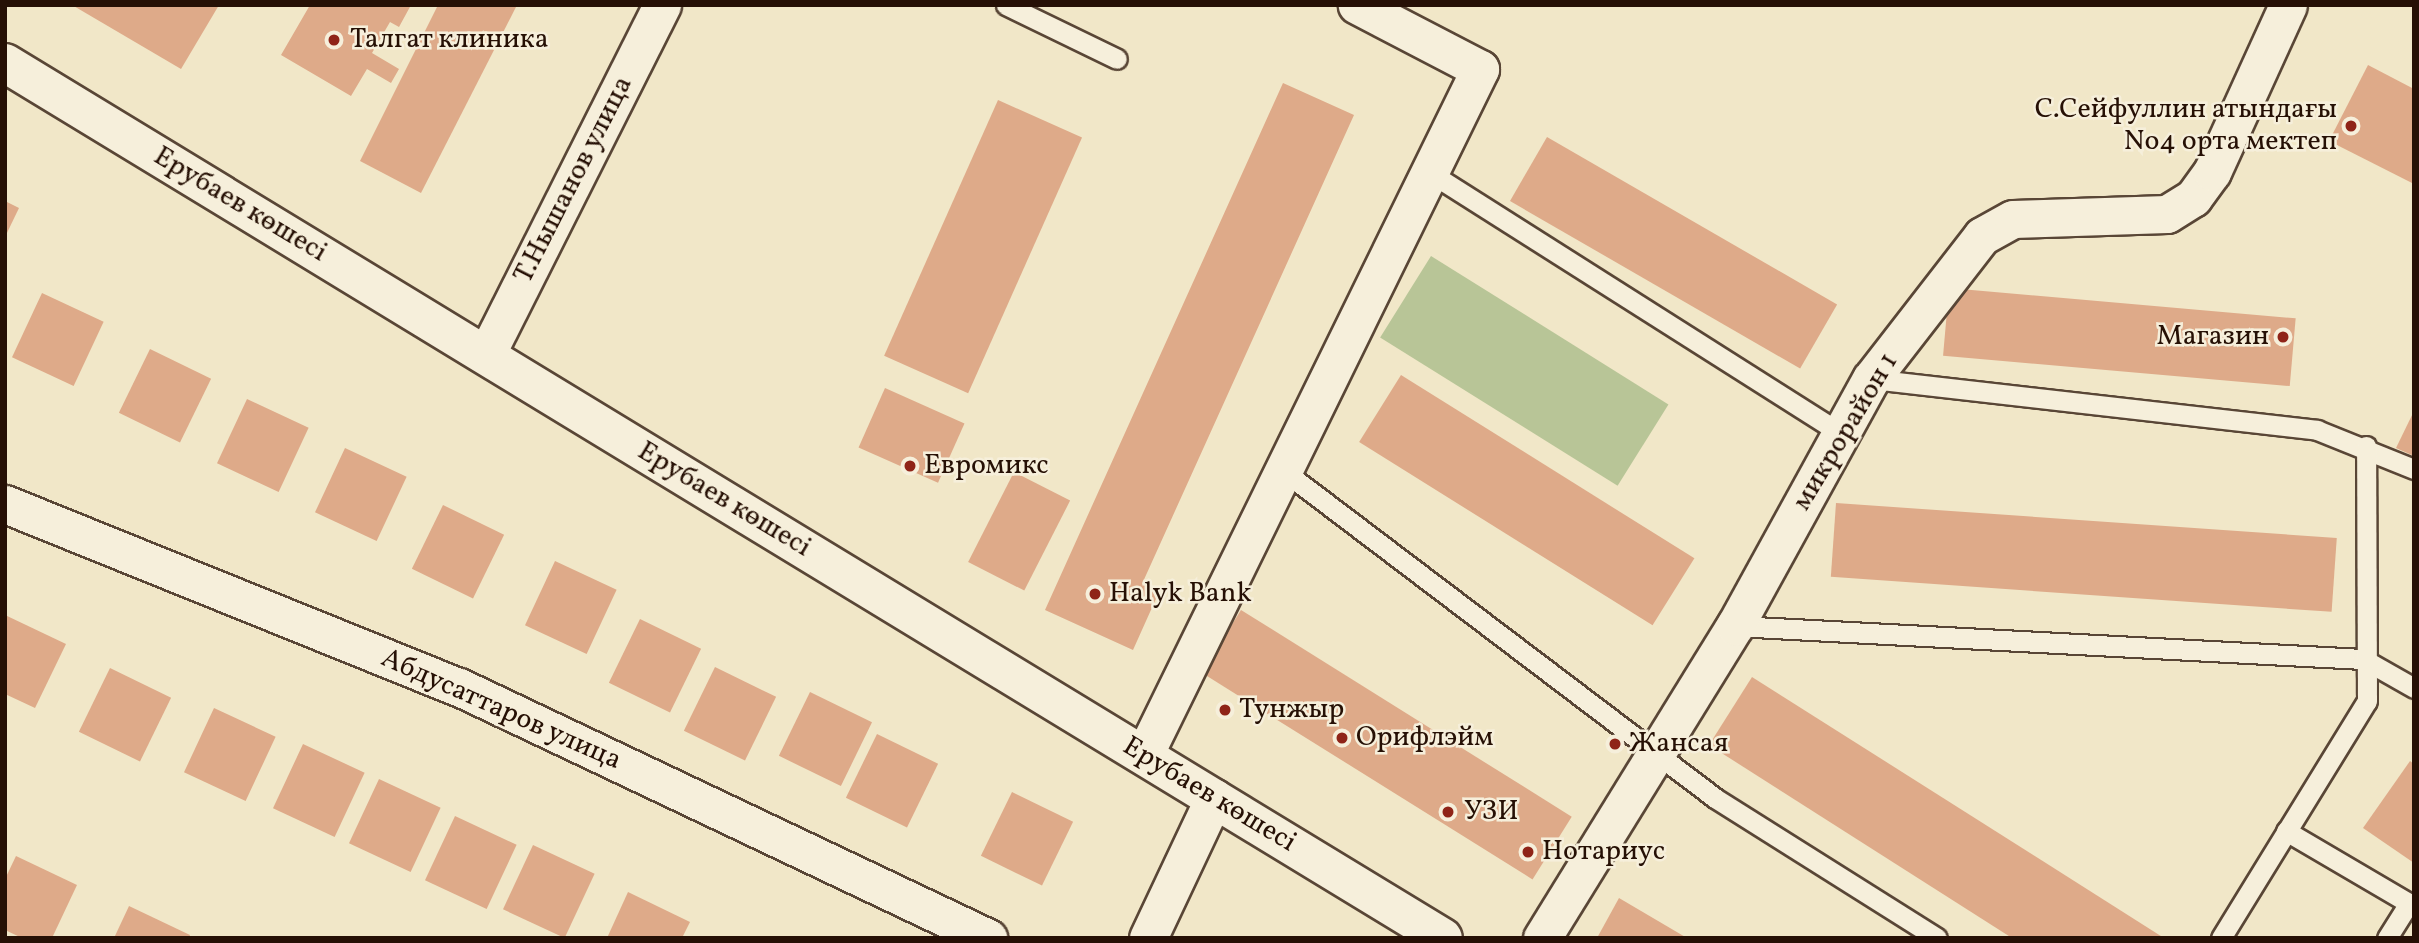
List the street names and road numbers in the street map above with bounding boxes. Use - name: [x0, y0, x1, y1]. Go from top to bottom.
- street label: Т.Нышанов улица: [507, 71, 641, 289]
- street label: Ерубаев көшесі: [147, 140, 333, 270]
- street label: микрорайон 1: [1786, 347, 1906, 517]
- street label: Ерубаев көшесі: [631, 435, 817, 565]
- street label: Абдусаттаров улица: [375, 642, 627, 778]
- street label: Ерубаев көшесі: [1116, 730, 1302, 860]

